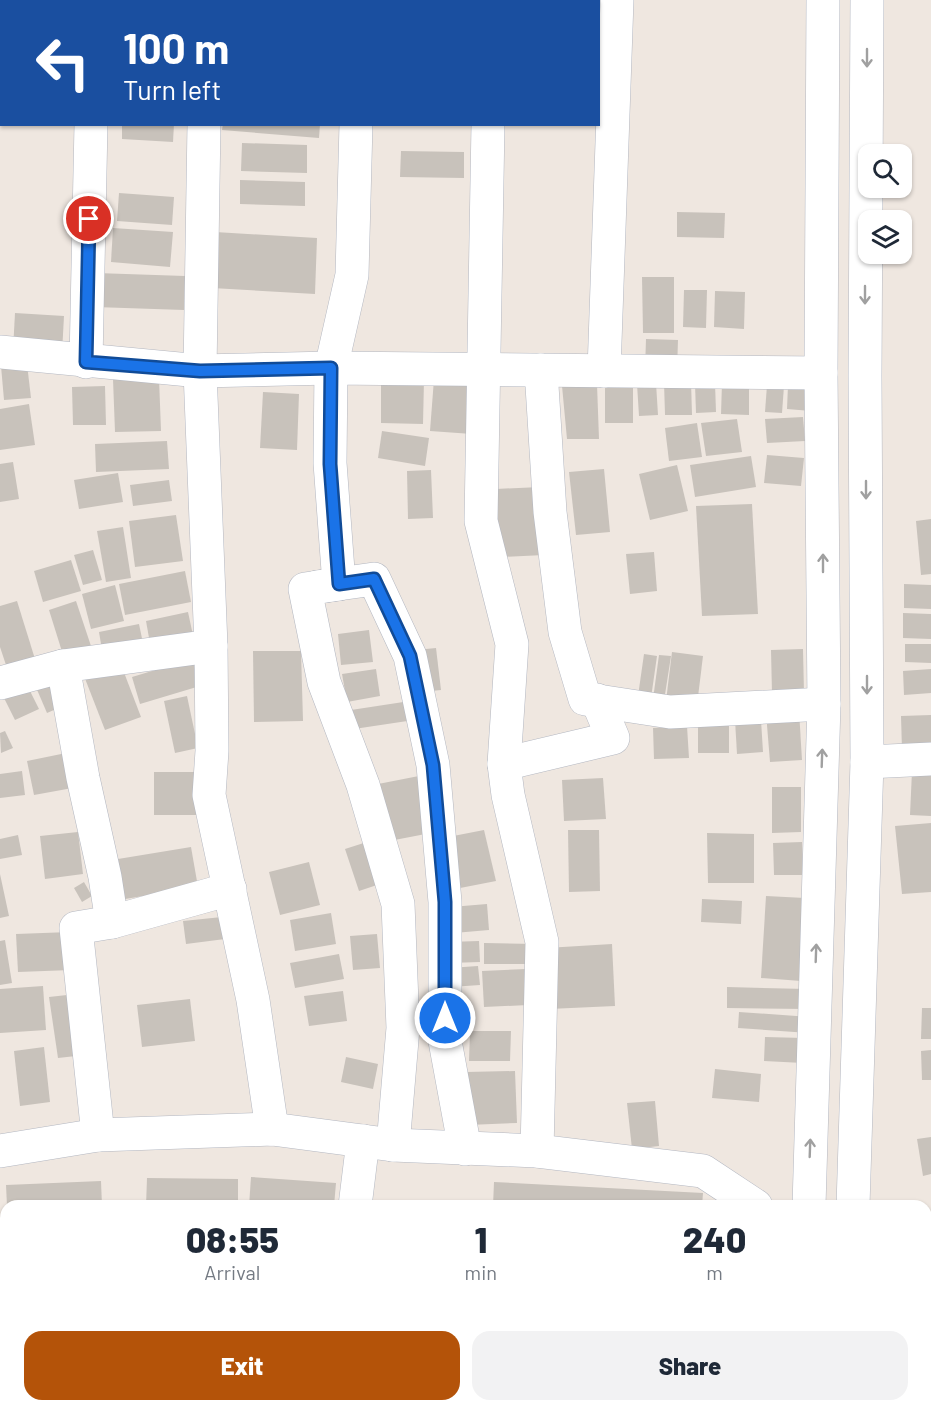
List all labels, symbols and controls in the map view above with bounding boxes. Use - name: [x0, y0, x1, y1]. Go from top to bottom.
- text: 100 m: [123, 22, 229, 72]
- icon: left: [24, 24, 102, 102]
- one-way arrow: [861, 48, 873, 68]
- text: Turn left: [123, 73, 221, 105]
- map controls: [858, 144, 912, 264]
- button: search: [858, 144, 912, 198]
- pin: [63, 193, 114, 244]
- icon: arrive: [72, 202, 105, 235]
- button: layers: [858, 210, 912, 264]
- one-way arrow: [859, 285, 871, 305]
- one-way arrow: [860, 480, 872, 500]
- one-way arrow: [817, 553, 828, 573]
- one-way arrow: [861, 675, 873, 695]
- one-way arrow: [816, 748, 828, 768]
- one-way arrow: [810, 943, 822, 963]
- position arrow: [413, 986, 477, 1050]
- one-way arrow: [805, 1138, 816, 1158]
- text: 08:55: [186, 1217, 279, 1260]
- text: 1: [474, 1217, 487, 1260]
- text: 240: [683, 1217, 746, 1260]
- text: Arrival: [204, 1260, 260, 1284]
- text: min: [465, 1260, 497, 1284]
- text: m: [706, 1260, 723, 1284]
- button: Exit: [24, 1331, 460, 1400]
- button: Share: [472, 1331, 908, 1400]

